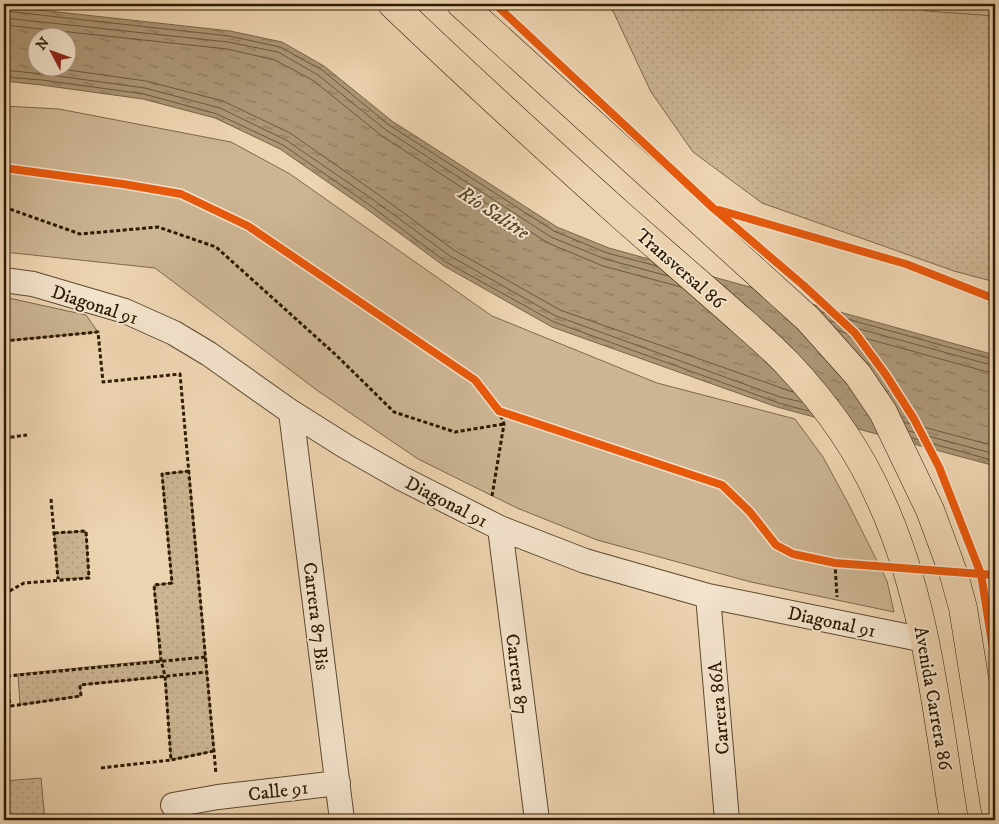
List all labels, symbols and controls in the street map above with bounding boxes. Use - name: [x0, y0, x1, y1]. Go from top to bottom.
- north arrow: [28, 28, 78, 78]
- text: N: [32, 34, 54, 54]
- water label: Río Salitre: [452, 180, 534, 246]
- street label: Transversal 86: [631, 224, 730, 315]
- street label: Diagonal 91: [48, 281, 141, 330]
- street label: Diagonal 91: [401, 472, 492, 533]
- street label: Carrera 87 Bis: [297, 561, 334, 672]
- street label: Diagonal 91: [785, 602, 878, 643]
- street label: Avenida Carrera 86: [909, 625, 957, 773]
- street label: Carrera 87: [500, 632, 533, 716]
- street label: Carrera 86A: [704, 659, 735, 755]
- street label: Calle 91: [247, 776, 310, 807]

